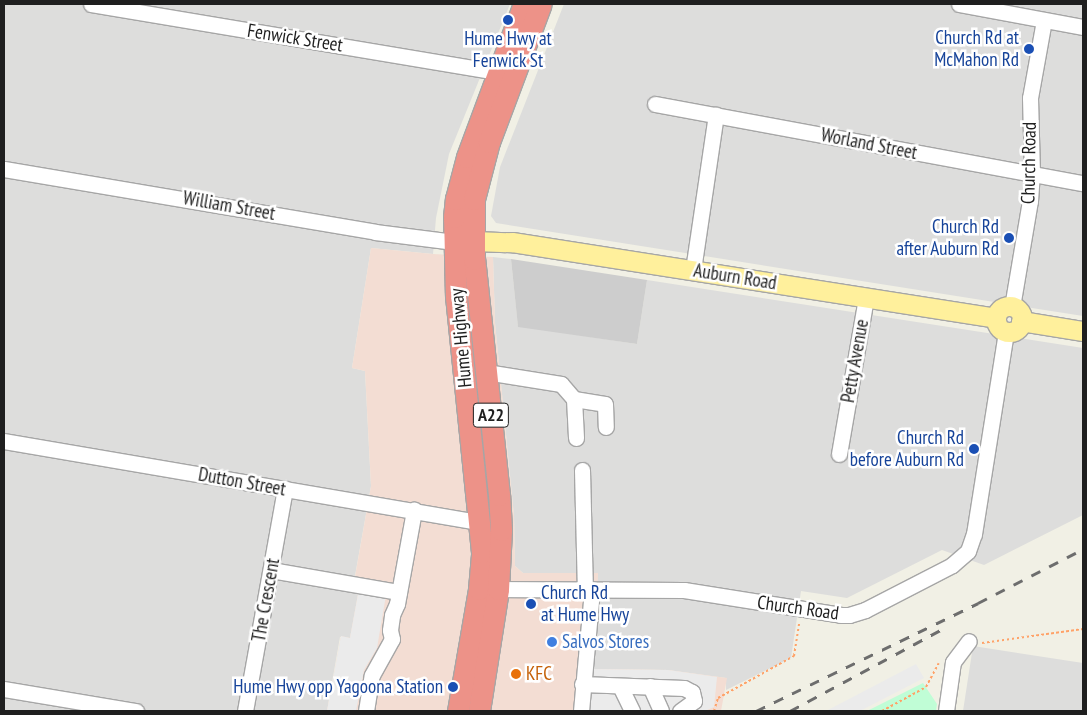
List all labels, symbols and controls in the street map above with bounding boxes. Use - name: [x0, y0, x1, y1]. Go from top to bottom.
- marker: Hume Hwy at Fenwick St: [502, 14, 514, 26]
- street label: Fenwick Street: [245, 19, 345, 57]
- place label: Church Rd at McMahon Rd: [934, 27, 1019, 71]
- place label: Hume Hwy at Fenwick St: [464, 28, 552, 72]
- marker: Church Rd at McMahon Rd: [1023, 43, 1035, 55]
- street label: Church Road: [1017, 122, 1041, 204]
- street label: Worland Street: [819, 124, 919, 164]
- street label: William Street: [181, 187, 277, 225]
- place label: Church Rd after Auburn Rd: [896, 216, 999, 260]
- marker: Church Rd after Auburn Rd: [1003, 232, 1015, 244]
- street label: Auburn Road: [692, 259, 778, 295]
- street label: Hume Highway: [445, 287, 477, 389]
- street label: Petty Avenue: [836, 317, 874, 405]
- road number: A22: [472, 400, 510, 430]
- place label: Church Rd before Auburn Rd: [849, 427, 964, 471]
- marker: Church Rd before Auburn Rd: [968, 443, 980, 455]
- street label: Dutton Street: [196, 463, 288, 501]
- street label: The Crescent: [247, 556, 285, 644]
- place label: Church Rd at Hume Hwy: [541, 582, 629, 626]
- street label: Church Road: [756, 591, 840, 625]
- marker: Church Rd at Hume Hwy: [525, 598, 537, 610]
- place label: Salvos Stores: [562, 631, 649, 653]
- marker: Salvos Stores: [546, 636, 558, 648]
- place label: KFC: [526, 663, 552, 685]
- marker: KFC: [510, 668, 522, 680]
- place label: Hume Hwy opp Yagoona Station: [232, 676, 443, 698]
- marker: Hume Hwy opp Yagoona Station: [447, 681, 459, 693]

